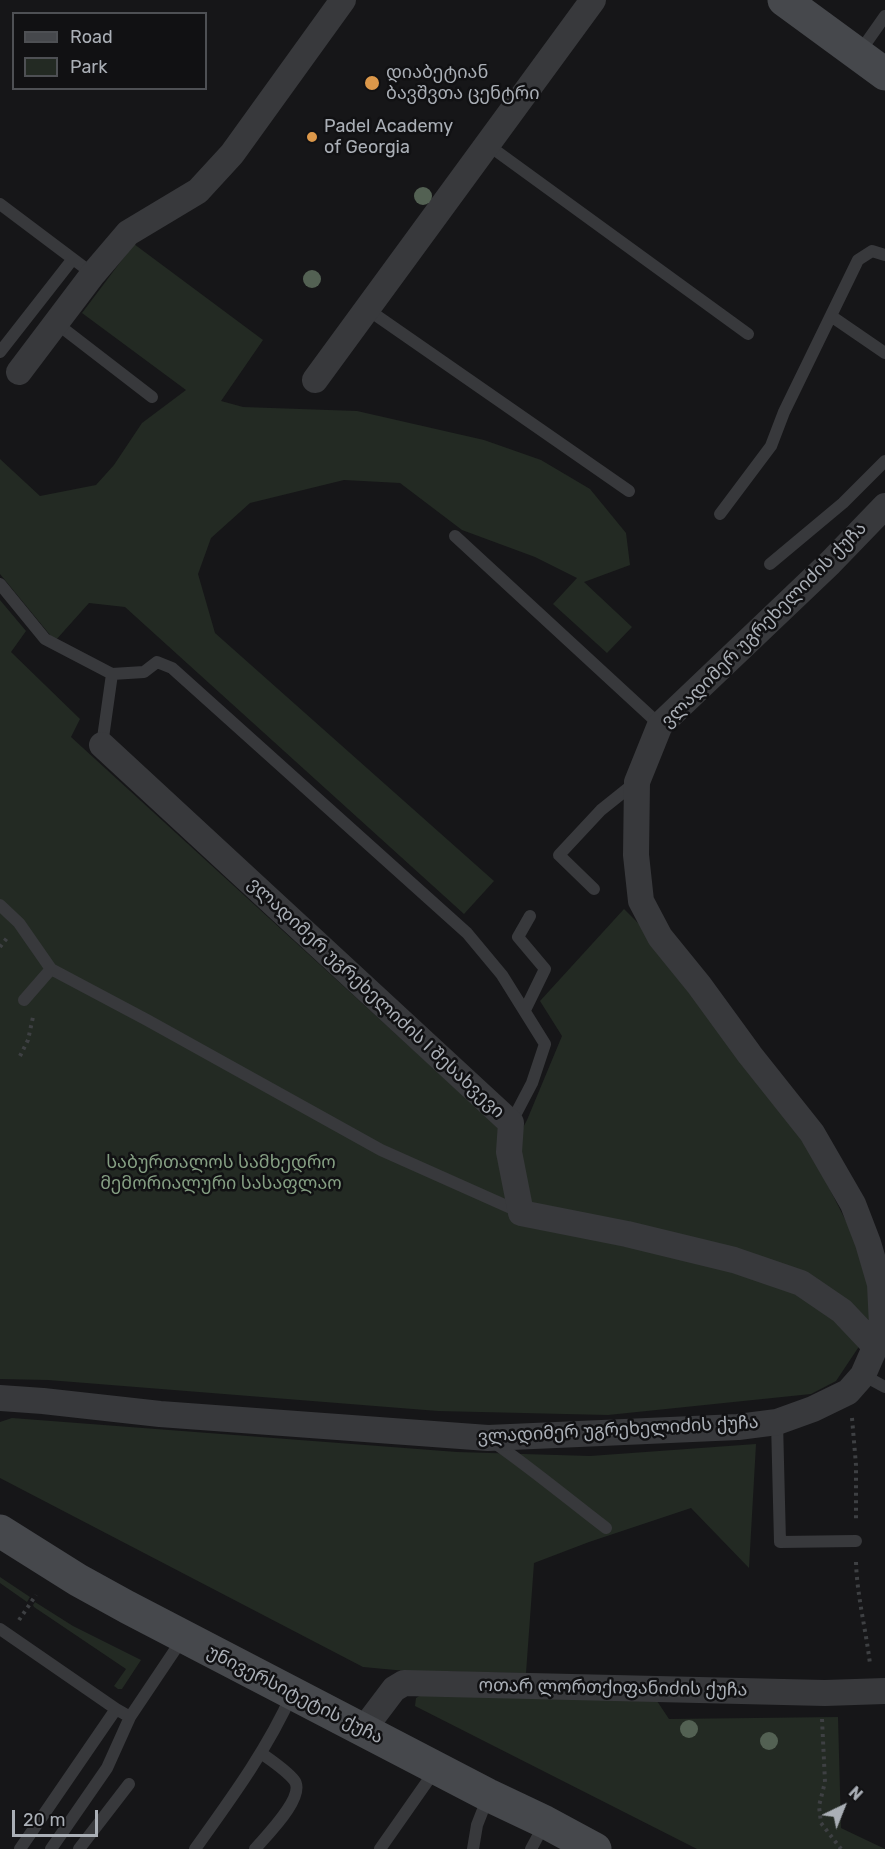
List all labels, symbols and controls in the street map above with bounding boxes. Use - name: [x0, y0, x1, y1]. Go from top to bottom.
- legend: [12, 12, 207, 90]
- text: Road: [70, 26, 113, 48]
- text: Park: [70, 56, 107, 78]
- place label: დიაბეტიან ბავშვთა ცენტრი: [386, 62, 539, 104]
- marker: დიაბეტიან ბავშვთა ცენტრი: [363, 74, 381, 92]
- place label: Padel Academy of Georgia: [324, 116, 453, 158]
- marker: Padel Academy of Georgia: [305, 130, 319, 144]
- street label: ვლადიმერ უგრეხელიძის ქუჩა: [657, 518, 871, 732]
- street label: ვლადიმერ უგრეხელიძის I შესახვევი: [243, 873, 509, 1123]
- park label: საბურთალოს სამხედრო მემორიალური სასაფლაო: [100, 1152, 342, 1194]
- street label: ვლადიმერ უგრეხელიძის ქუჩა: [477, 1412, 759, 1448]
- street label: უნივერსიტეტის ქუჩა: [204, 1641, 386, 1749]
- street label: ოთარ ლორთქიფანიძის ქუჩა: [478, 1675, 748, 1701]
- north arrow: [813, 1777, 873, 1837]
- text: N: [845, 1783, 866, 1804]
- scale bar: [15, 1798, 100, 1836]
- text: 20 m: [23, 1809, 65, 1831]

